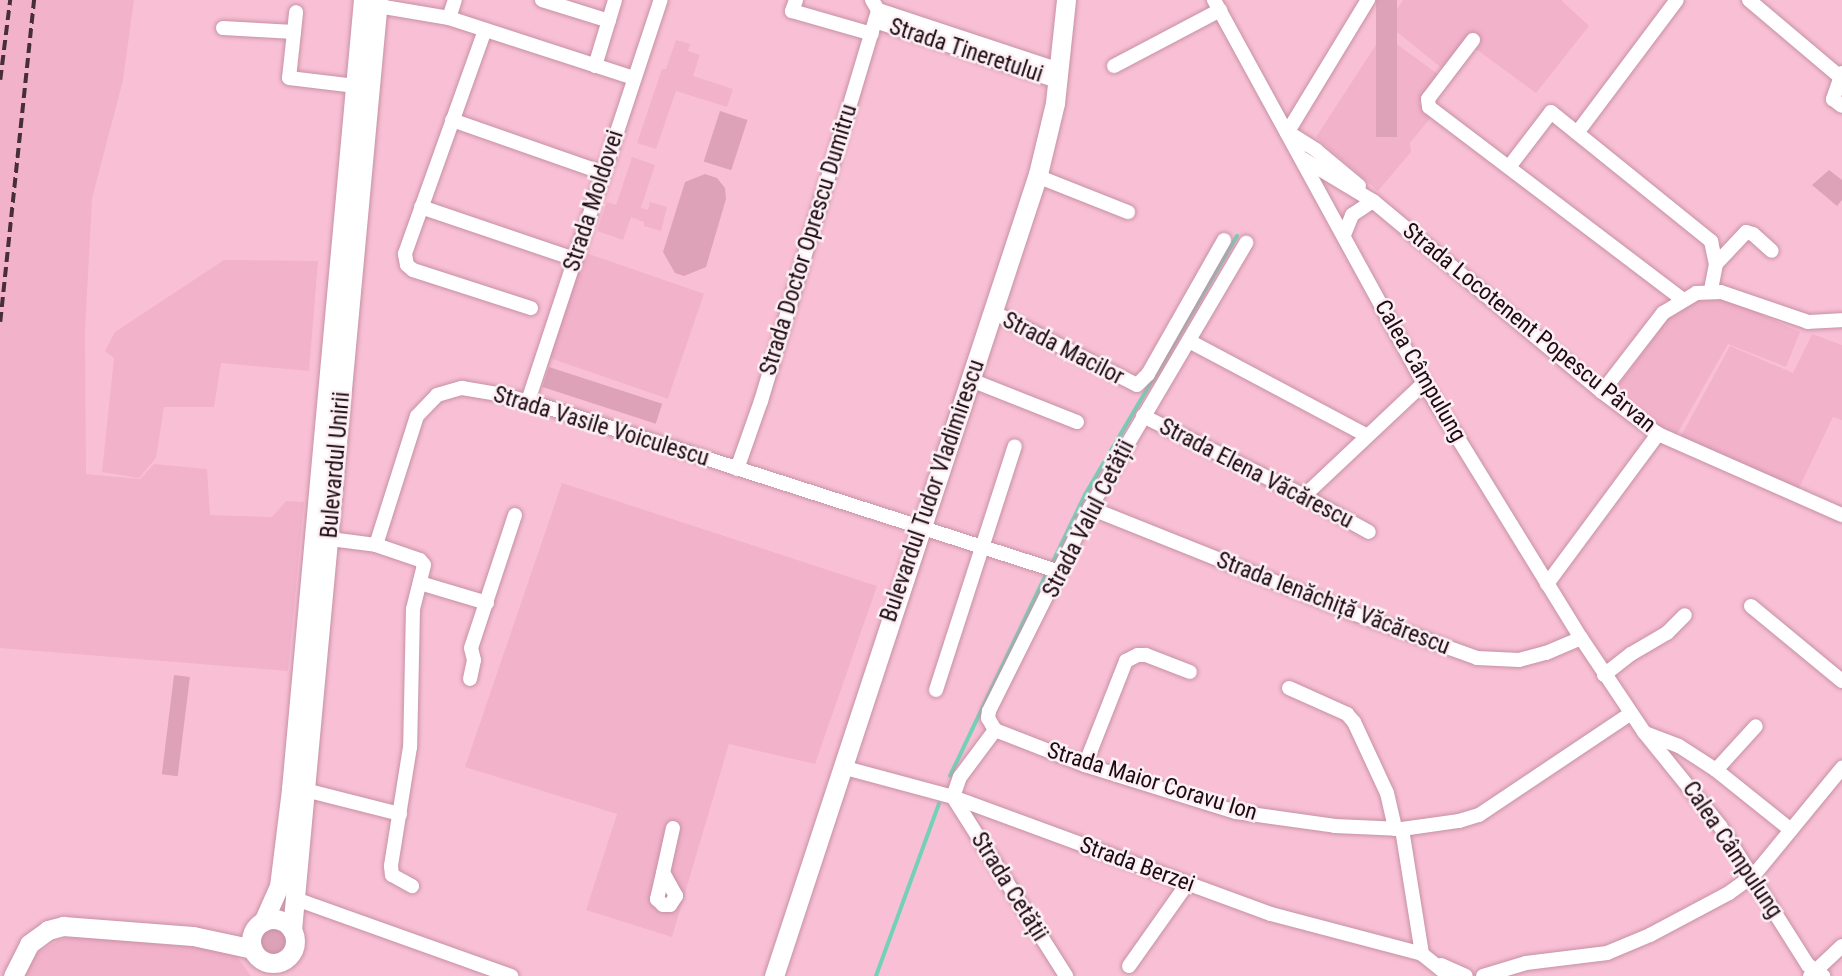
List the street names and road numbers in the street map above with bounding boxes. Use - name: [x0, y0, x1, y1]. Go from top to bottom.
- street label: Strada Tineretului: [885, 13, 1047, 89]
- street label: Strada Doctor Oprescu Dumitru: [755, 101, 863, 379]
- street label: Strada Moldovei: [558, 127, 630, 275]
- street label: Strada Locotenent Popescu Pârvan: [1397, 217, 1661, 439]
- street label: Calea Câmpulung: [1368, 295, 1472, 447]
- street label: Strada Macilor: [998, 307, 1128, 391]
- street label: Bulevardul Tudor Vladimirescu: [875, 356, 991, 626]
- street label: Strada Vasile Voiculescu: [490, 381, 712, 473]
- street label: Bulevardul Unirii: [316, 391, 356, 539]
- street label: Strada Elena Văcărescu: [1154, 413, 1358, 535]
- street label: Strada Valul Cetății: [1037, 436, 1141, 602]
- street label: Strada Ienăchiță Văcărescu: [1212, 547, 1454, 661]
- street label: Strada Maior Coravu Ion: [1044, 737, 1260, 827]
- street label: Calea Câmpulung: [1676, 776, 1788, 924]
- street label: Strada Cetății: [965, 828, 1053, 946]
- street label: Strada Berzei: [1076, 831, 1198, 899]

